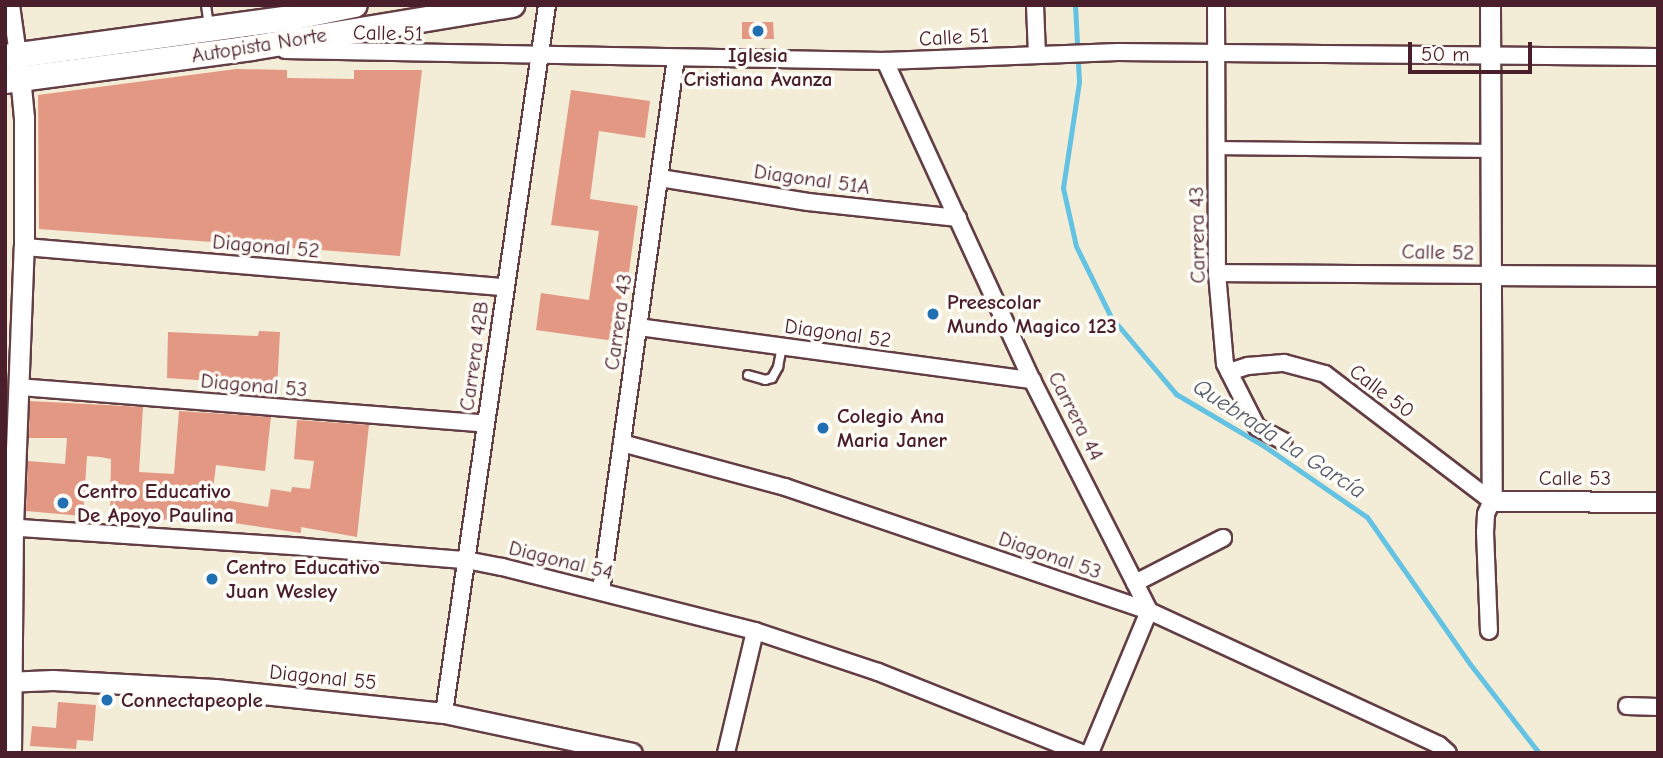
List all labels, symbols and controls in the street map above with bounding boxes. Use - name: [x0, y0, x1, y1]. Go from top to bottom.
- street label: Calle 51: [353, 20, 423, 46]
- street label: Autopista Norte: [190, 22, 328, 68]
- marker: Iglesia Cristiana Avanza: [750, 23, 766, 39]
- street label: Calle 51: [918, 23, 990, 51]
- scale bar: [1411, 28, 1535, 72]
- place label: Iglesia Cristiana Avanza: [684, 42, 832, 92]
- text: 50 m: [1421, 42, 1470, 66]
- street label: Diagonal 51A: [752, 158, 872, 200]
- street label: Carrera 43: [1184, 186, 1210, 284]
- street label: Diagonal 52: [211, 229, 321, 263]
- street label: Calle 52: [1401, 239, 1475, 265]
- street label: Carrera 43: [599, 272, 637, 372]
- place label: Preescolar Mundo Magico 123: [947, 289, 1117, 339]
- street label: Carrera 42B: [454, 300, 494, 412]
- marker: Preescolar Mundo Magico 123: [925, 306, 941, 322]
- street label: Diagonal 52: [783, 313, 893, 353]
- street label: Calle 50: [1345, 358, 1419, 424]
- street label: Carrera 44: [1043, 367, 1109, 465]
- street label: Diagonal 53: [200, 368, 308, 402]
- water label: Quebrada La García: [1188, 373, 1370, 505]
- place label: Colegio Ana Maria Janer: [837, 403, 947, 453]
- marker: Colegio Ana Maria Janer: [815, 420, 831, 436]
- street label: Calle 53: [1539, 465, 1611, 491]
- place label: Centro Educativo De Apoyo Paulina: [77, 478, 234, 528]
- marker: Centro Educativo De Apoyo Paulina: [55, 495, 71, 511]
- street label: Diagonal 53: [995, 526, 1105, 584]
- street label: Diagonal 54: [506, 535, 616, 585]
- place label: Centro Educativo Juan Wesley: [226, 554, 380, 604]
- marker: Centro Educativo Juan Wesley: [204, 571, 220, 587]
- street label: Diagonal 55: [268, 659, 378, 695]
- place label: Connectapeople: [121, 687, 263, 713]
- marker: Connectapeople: [99, 692, 115, 708]

